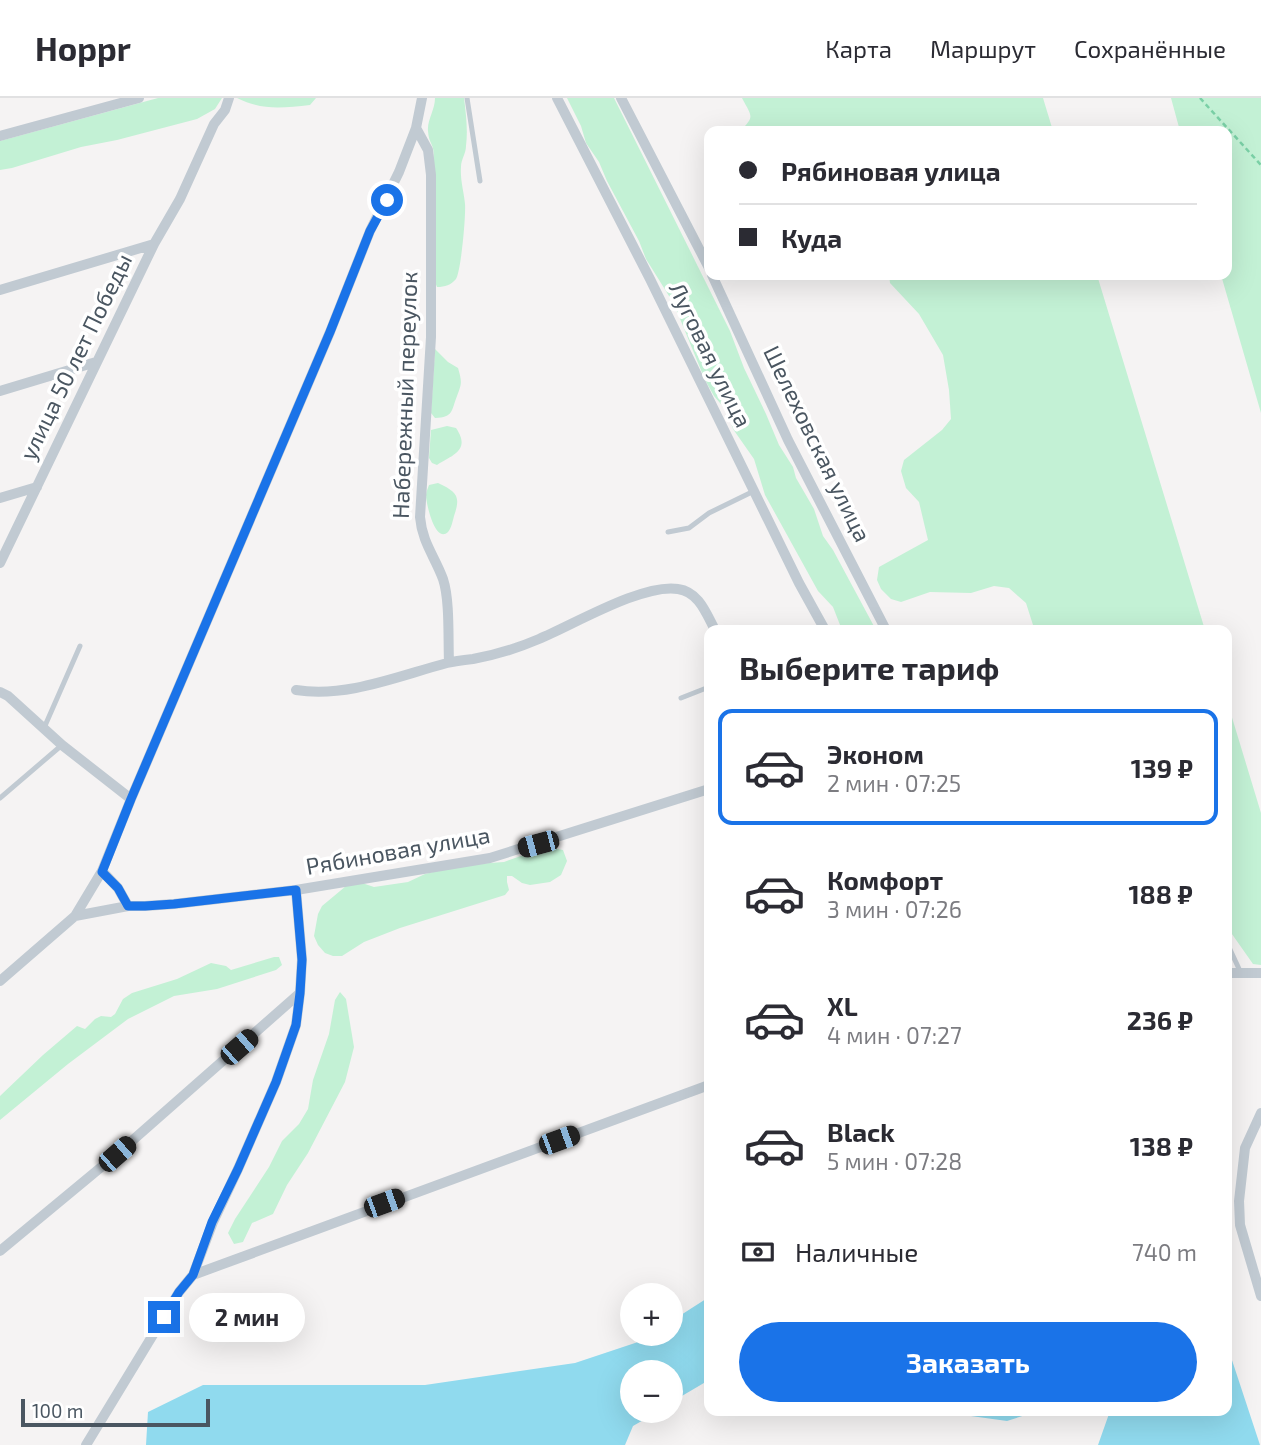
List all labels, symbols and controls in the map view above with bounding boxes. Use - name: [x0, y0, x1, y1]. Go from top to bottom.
- text: Hoppr: [35, 28, 131, 68]
- text: Карта: [825, 34, 892, 63]
- text: Маршрут: [930, 34, 1036, 63]
- text: Сохранённые: [1074, 34, 1226, 63]
- text: Рябиновая улица: [781, 155, 1001, 186]
- route start: [371, 184, 403, 216]
- text: Куда: [781, 222, 842, 253]
- street label: улица 50 лет Победы: [13, 249, 138, 465]
- street label: Набережный переулок: [386, 271, 423, 519]
- street label: Луговая улица: [663, 277, 758, 432]
- street label: Шелеховская улица: [757, 341, 878, 547]
- text: Выберите тариф: [739, 648, 999, 686]
- icon: car: [743, 736, 806, 799]
- text: Эконом: [827, 738, 924, 769]
- text: 139 ₽: [1131, 752, 1193, 783]
- text: 2 мин · 07:25: [827, 769, 961, 797]
- street label: Рябиновая улица: [304, 820, 492, 881]
- car: [515, 828, 562, 860]
- icon: car: [743, 862, 806, 925]
- text: Комфорт: [827, 864, 943, 895]
- text: 188 ₽: [1128, 878, 1193, 909]
- text: 3 мин · 07:26: [827, 895, 962, 923]
- icon: car: [743, 988, 806, 1051]
- text: XL: [827, 990, 858, 1021]
- text: 236 ₽: [1127, 1004, 1193, 1035]
- text: 4 мин · 07:27: [827, 1021, 962, 1049]
- car: [217, 1025, 262, 1069]
- icon: car: [743, 1114, 806, 1177]
- text: Black: [827, 1116, 895, 1147]
- car: [536, 1123, 583, 1157]
- text: 138 ₽: [1130, 1130, 1193, 1161]
- car: [95, 1132, 140, 1176]
- text: 5 мин · 07:28: [827, 1147, 962, 1175]
- car: [361, 1186, 408, 1220]
- icon: cash: [739, 1233, 777, 1271]
- text: Наличные: [795, 1236, 918, 1267]
- text: 740 m: [1132, 1238, 1197, 1266]
- map controls: [620, 1283, 683, 1423]
- button: +: [620, 1283, 683, 1346]
- callout: 2 мин: [188, 1292, 304, 1342]
- route end: [148, 1301, 180, 1333]
- text: 2 мин: [215, 1303, 279, 1331]
- button: Заказать: [739, 1322, 1197, 1402]
- button: −: [620, 1360, 683, 1423]
- scale bar: [21, 1396, 210, 1428]
- text: 100 m: [32, 1399, 83, 1422]

